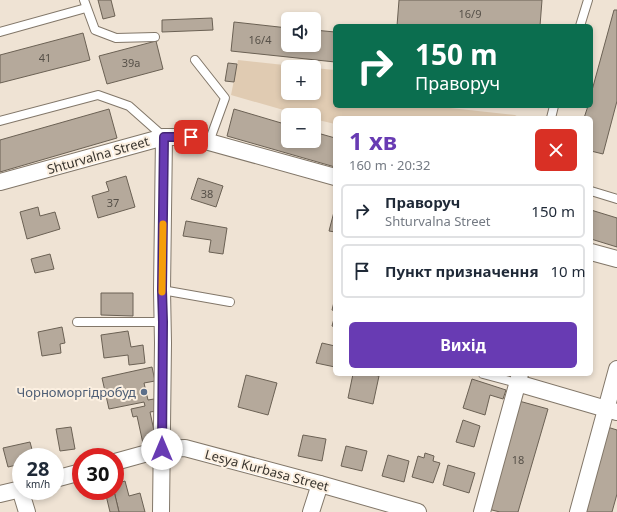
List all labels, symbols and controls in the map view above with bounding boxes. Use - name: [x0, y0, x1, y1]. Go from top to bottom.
- house number: 16/9: [459, 6, 481, 21]
- map controls: [281, 12, 321, 148]
- button: sound: [281, 12, 321, 52]
- house number: 16/4: [249, 32, 272, 47]
- text: 150 m: [415, 35, 498, 73]
- icon: right: [349, 40, 401, 92]
- house number: 41: [39, 50, 51, 65]
- house number: 39а: [122, 55, 140, 70]
- button: +: [281, 60, 321, 100]
- text: Праворуч: [415, 71, 500, 95]
- button: −: [281, 108, 321, 148]
- pin: [174, 120, 208, 154]
- text: 1 хв: [349, 124, 397, 157]
- icon: arrive: [180, 126, 202, 148]
- button: close: [535, 129, 577, 171]
- street label: Shturvalna Street: [45, 132, 151, 178]
- text: 160 m · 20:32: [349, 156, 430, 174]
- house number: 38: [201, 186, 213, 201]
- text: Праворуч: [385, 192, 460, 212]
- house number: 37: [107, 195, 119, 210]
- icon: right: [351, 200, 373, 222]
- text: 150 m: [531, 201, 575, 221]
- text: Shturvalna Street: [385, 212, 491, 230]
- icon: arrive: [351, 260, 373, 282]
- text: Пункт призначення: [385, 261, 539, 281]
- text: 10 m: [551, 261, 586, 281]
- button: Вихід: [349, 322, 577, 368]
- place label: Чорноморгідробуд: [17, 383, 136, 401]
- marker: Чорноморгідробуд: [139, 387, 149, 397]
- position arrow: [141, 428, 183, 470]
- street label: Lesya Kurbasa Street: [203, 445, 331, 495]
- speed limit sign: 30: [72, 448, 124, 500]
- house number: 18: [512, 452, 524, 467]
- text: 28: [27, 455, 49, 482]
- text: km/h: [26, 477, 50, 491]

